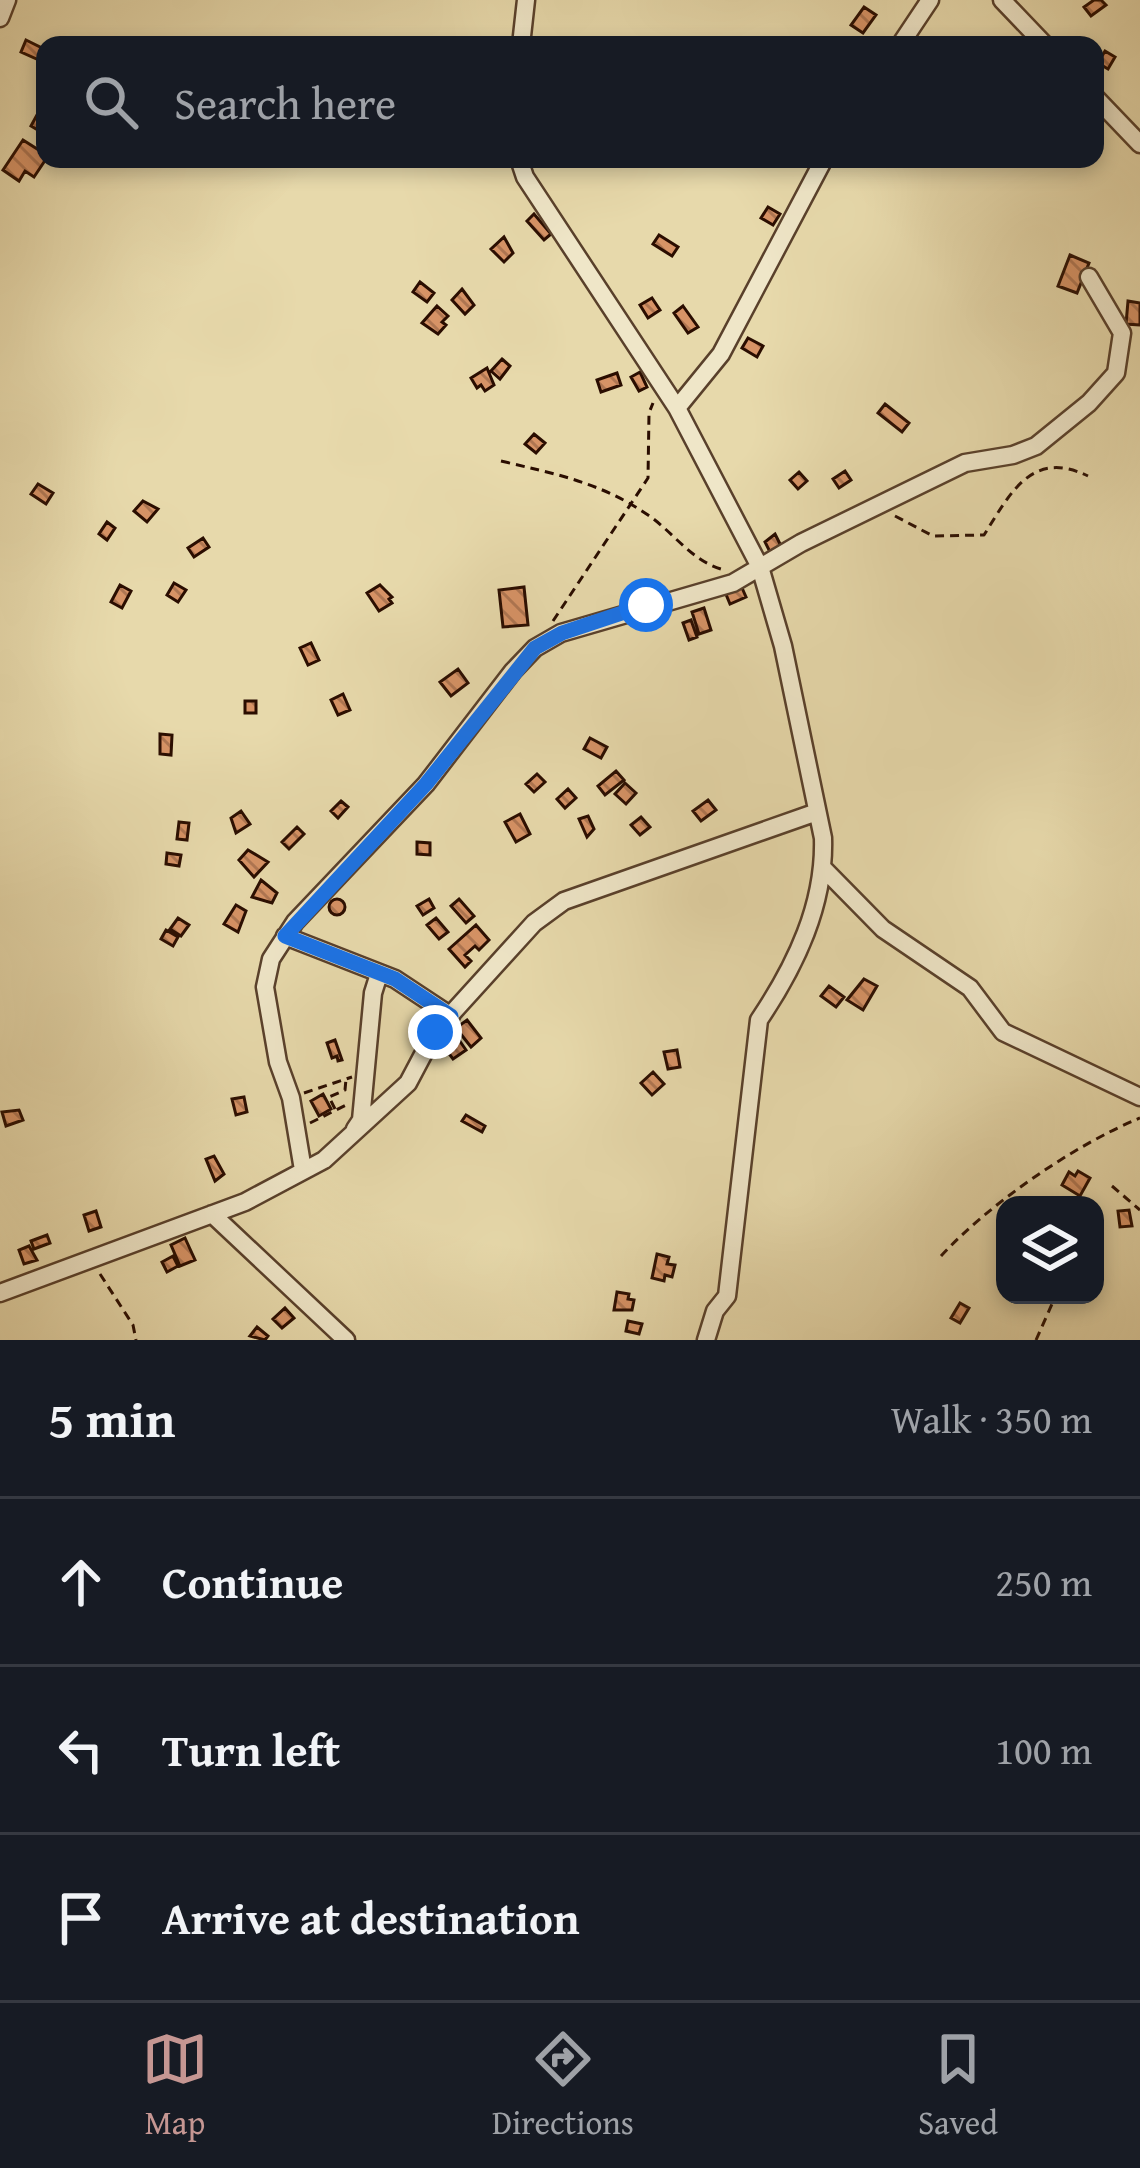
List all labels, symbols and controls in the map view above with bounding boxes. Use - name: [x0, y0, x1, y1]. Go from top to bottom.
- search box: [36, 36, 1104, 168]
- icon: search: [78, 69, 144, 135]
- text: Search here: [174, 70, 396, 135]
- route start: [619, 578, 673, 632]
- route end: [408, 1005, 462, 1059]
- map controls: [996, 1196, 1104, 1304]
- button: layers: [996, 1196, 1104, 1304]
- text: 5 min: [48, 1381, 175, 1456]
- text: Walk · 350 m: [891, 1390, 1092, 1447]
- icon: ahead: [48, 1549, 114, 1615]
- text: Continue: [162, 1549, 343, 1614]
- text: 250 m: [995, 1553, 1092, 1610]
- icon: left: [48, 1717, 114, 1783]
- text: Turn left: [162, 1717, 340, 1782]
- text: 100 m: [995, 1721, 1092, 1778]
- icon: arrive: [48, 1885, 114, 1951]
- text: Arrive at destination: [162, 1885, 580, 1950]
- tab: Map: [142, 2026, 208, 2146]
- tab: Directions: [492, 2026, 634, 2146]
- tab: Saved: [918, 2026, 998, 2146]

